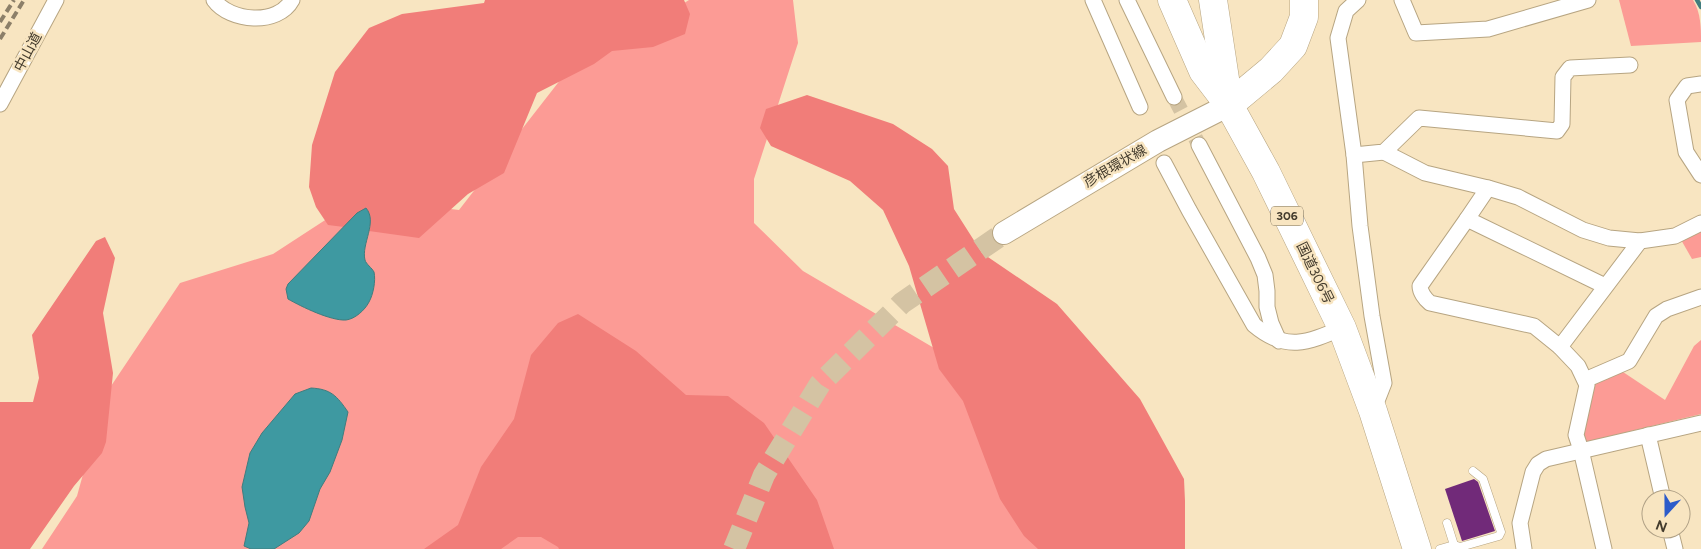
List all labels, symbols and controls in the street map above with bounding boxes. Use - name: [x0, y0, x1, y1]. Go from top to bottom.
- street label: 中山道: [11, 29, 45, 75]
- street label: 彦根環状線: [1080, 141, 1150, 191]
- road number: 306: [1271, 207, 1303, 226]
- street label: 国道306号: [1293, 239, 1337, 307]
- north arrow: [1641, 489, 1691, 539]
- text: N: [1653, 516, 1670, 536]

